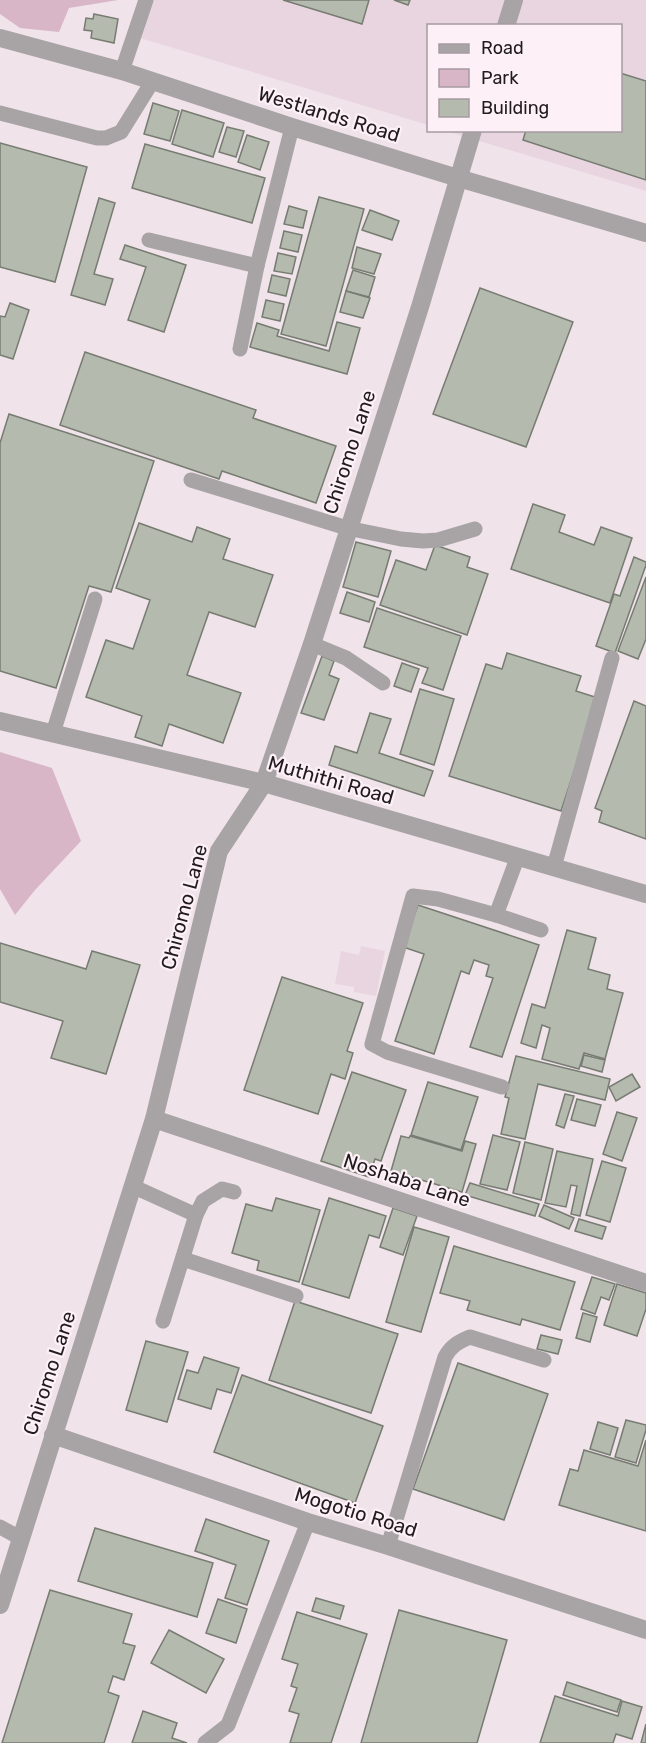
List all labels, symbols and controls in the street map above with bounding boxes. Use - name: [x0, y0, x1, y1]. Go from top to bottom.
- legend: [427, 24, 622, 132]
- text: Road: [481, 37, 524, 59]
- text: Park: [481, 67, 519, 89]
- street label: Westlands Road: [255, 81, 403, 147]
- text: Building: [481, 97, 549, 119]
- street label: Chiromo Lane: [318, 387, 380, 517]
- street label: Muthithi Road: [265, 751, 397, 809]
- street label: Chiromo Lane: [156, 842, 212, 972]
- street label: Noshaba Lane: [340, 1148, 474, 1212]
- street label: Chiromo Lane: [18, 1308, 80, 1438]
- street label: Mogotio Road: [292, 1482, 420, 1542]

